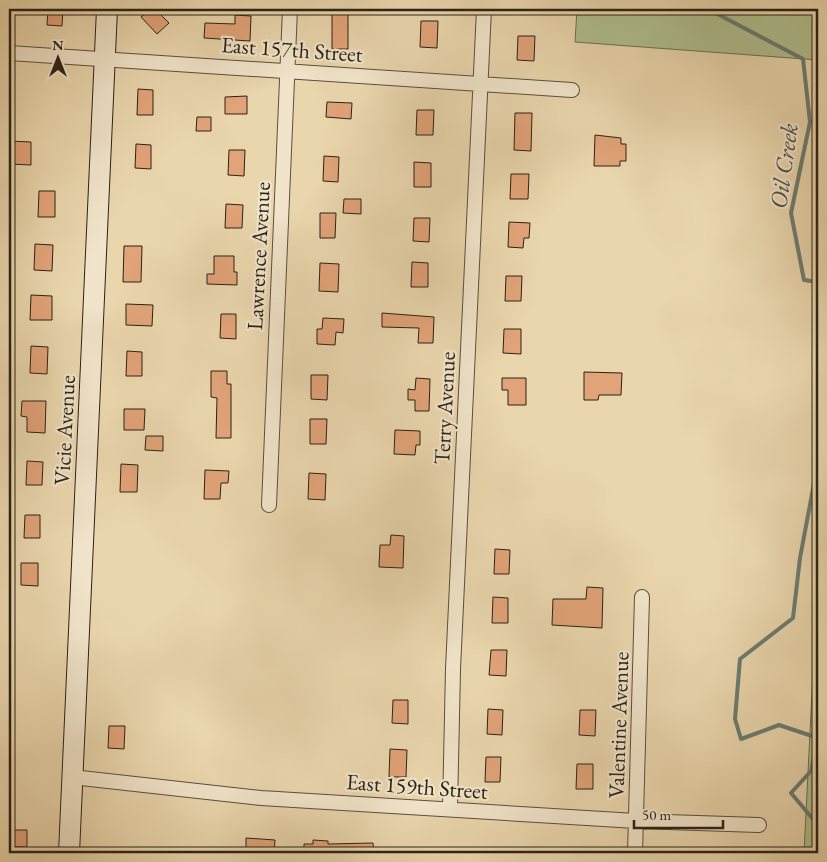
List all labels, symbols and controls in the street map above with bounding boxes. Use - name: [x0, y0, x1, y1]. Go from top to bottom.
- street label: East 157th Street: [220, 30, 364, 69]
- north arrow: [32, 32, 82, 82]
- text: N: [52, 36, 64, 54]
- water label: Oil Creek: [762, 121, 805, 211]
- street label: Lawrence Avenue: [240, 181, 277, 331]
- street label: Terry Avenue: [427, 350, 462, 465]
- street label: Vicie Avenue: [47, 374, 82, 486]
- street label: Valentine Avenue: [601, 651, 636, 799]
- street label: East 159th Street: [345, 767, 489, 806]
- scale bar: [634, 797, 723, 829]
- text: 50 m: [642, 805, 671, 824]

